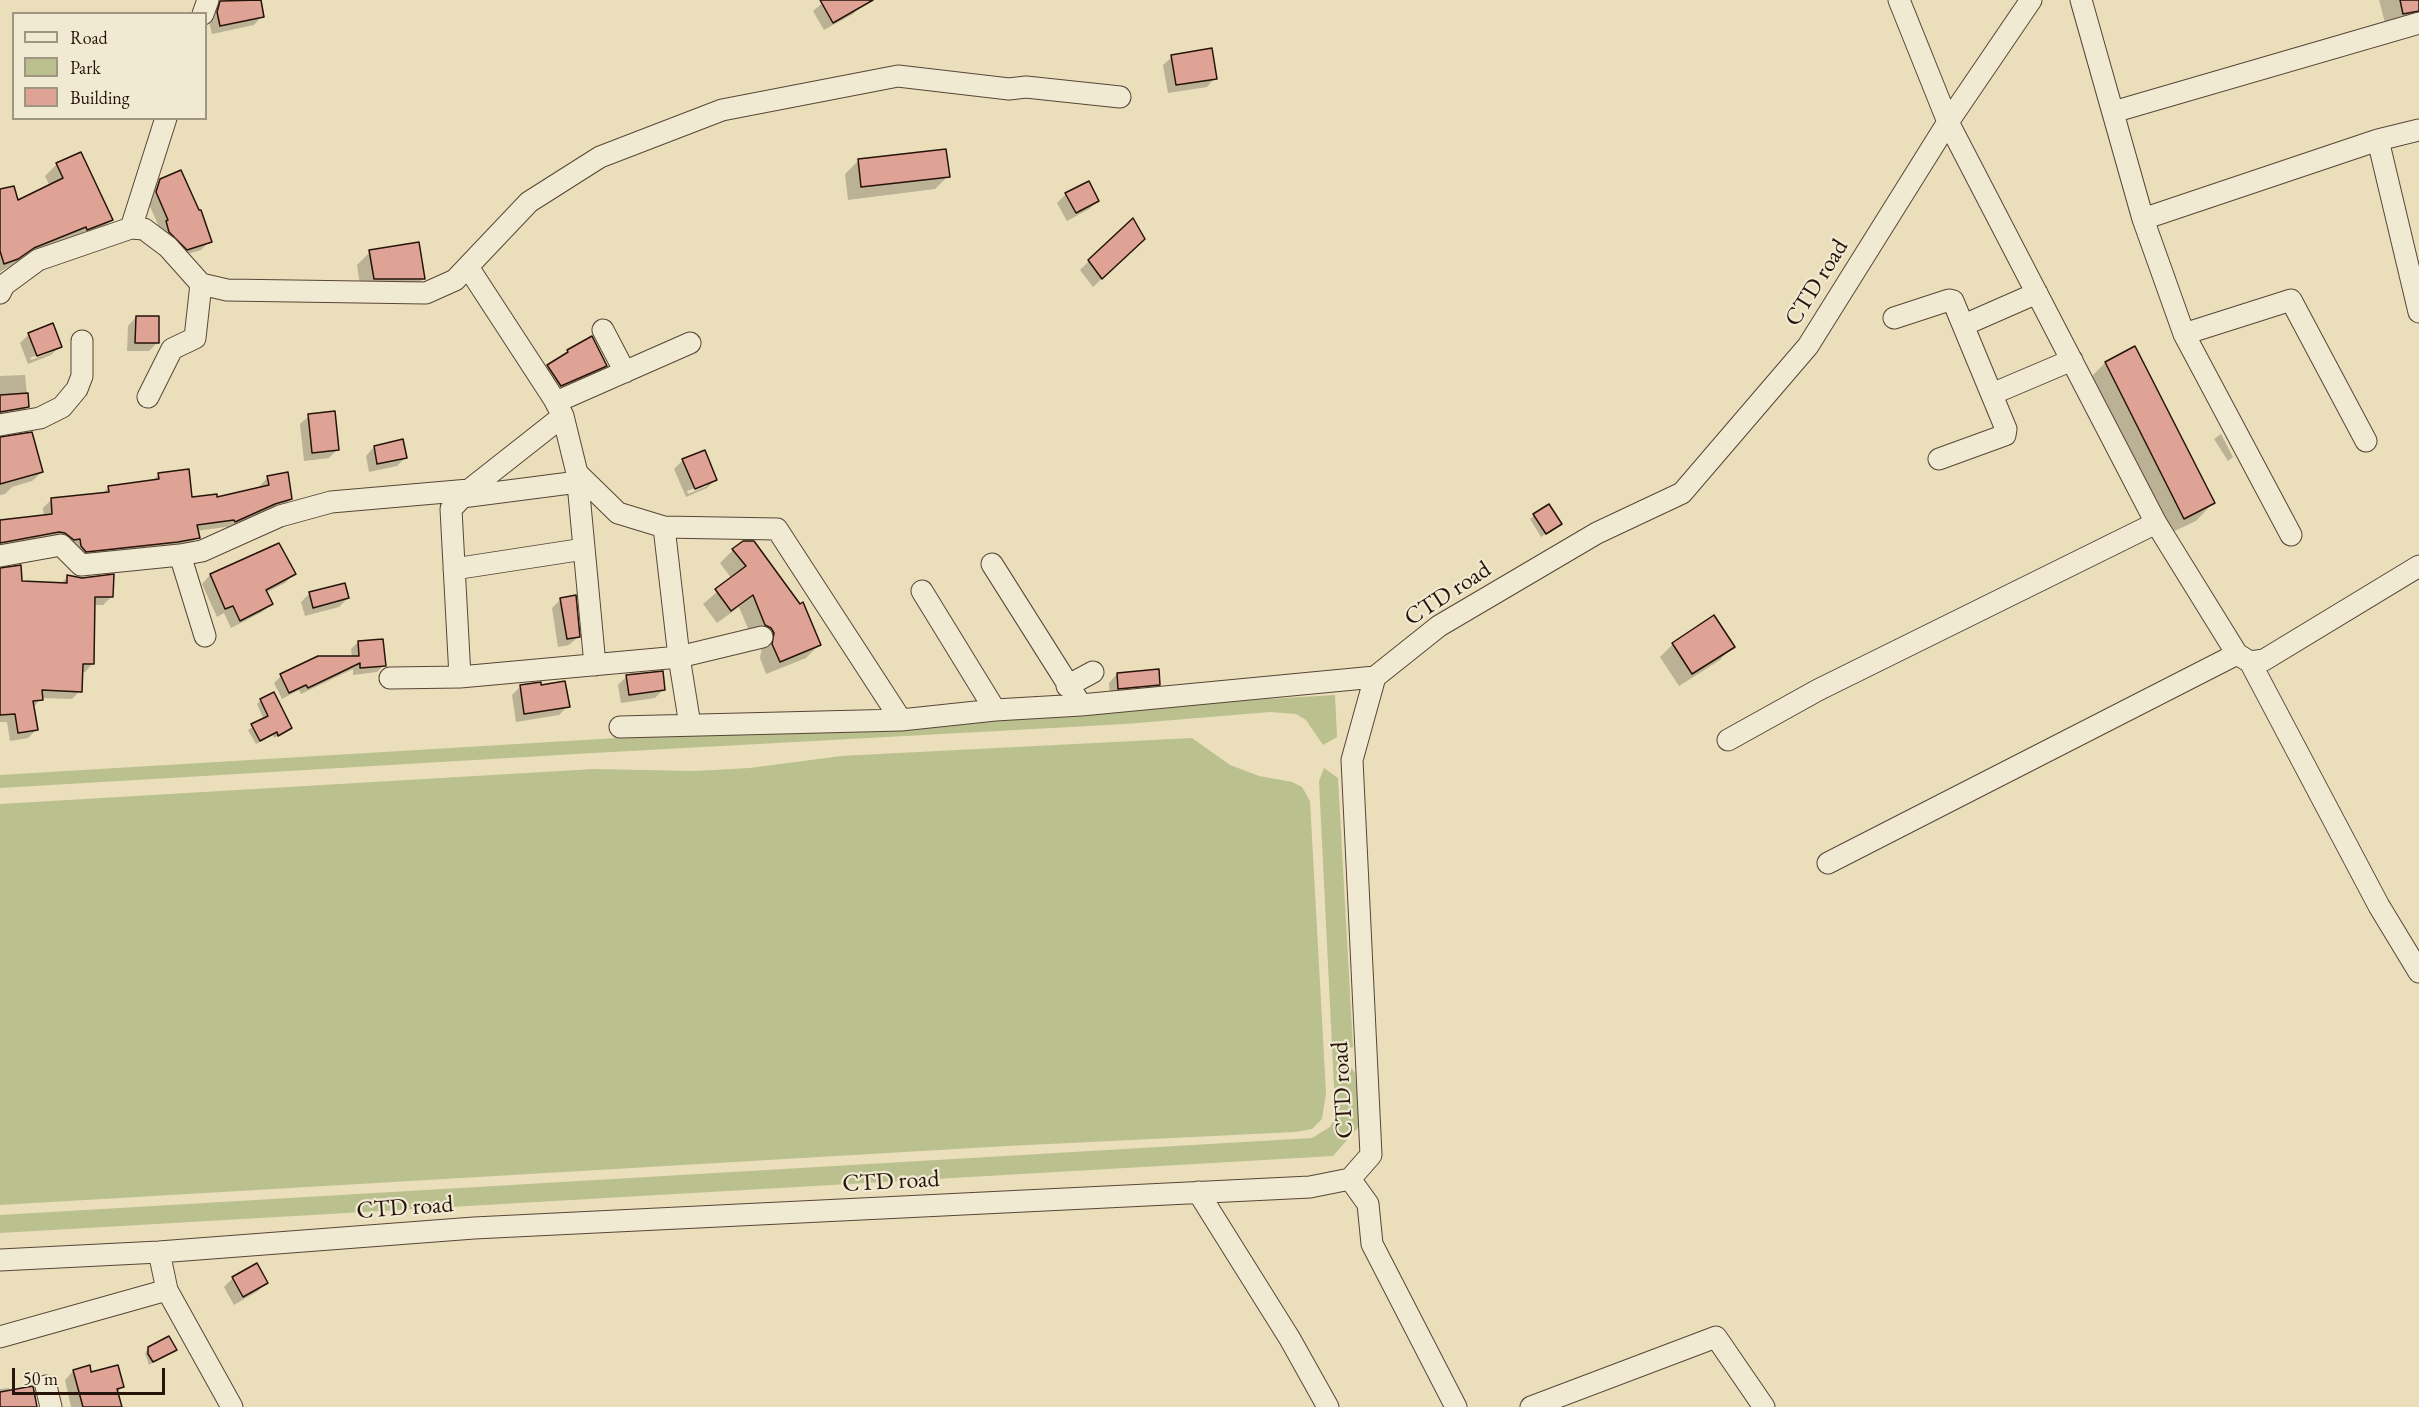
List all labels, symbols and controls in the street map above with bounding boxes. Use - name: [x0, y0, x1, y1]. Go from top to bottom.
- legend: [12, 12, 207, 120]
- text: Road: [70, 26, 108, 49]
- text: Park: [70, 56, 101, 79]
- text: Building: [70, 86, 130, 109]
- street label: CTD road: [1779, 234, 1855, 332]
- street label: CTD road: [1399, 555, 1497, 633]
- street label: CTD road: [1326, 1041, 1360, 1139]
- street label: CTD road: [842, 1165, 940, 1199]
- street label: CTD road: [356, 1190, 454, 1226]
- scale bar: [15, 1356, 168, 1394]
- text: 50 m: [23, 1367, 58, 1390]

